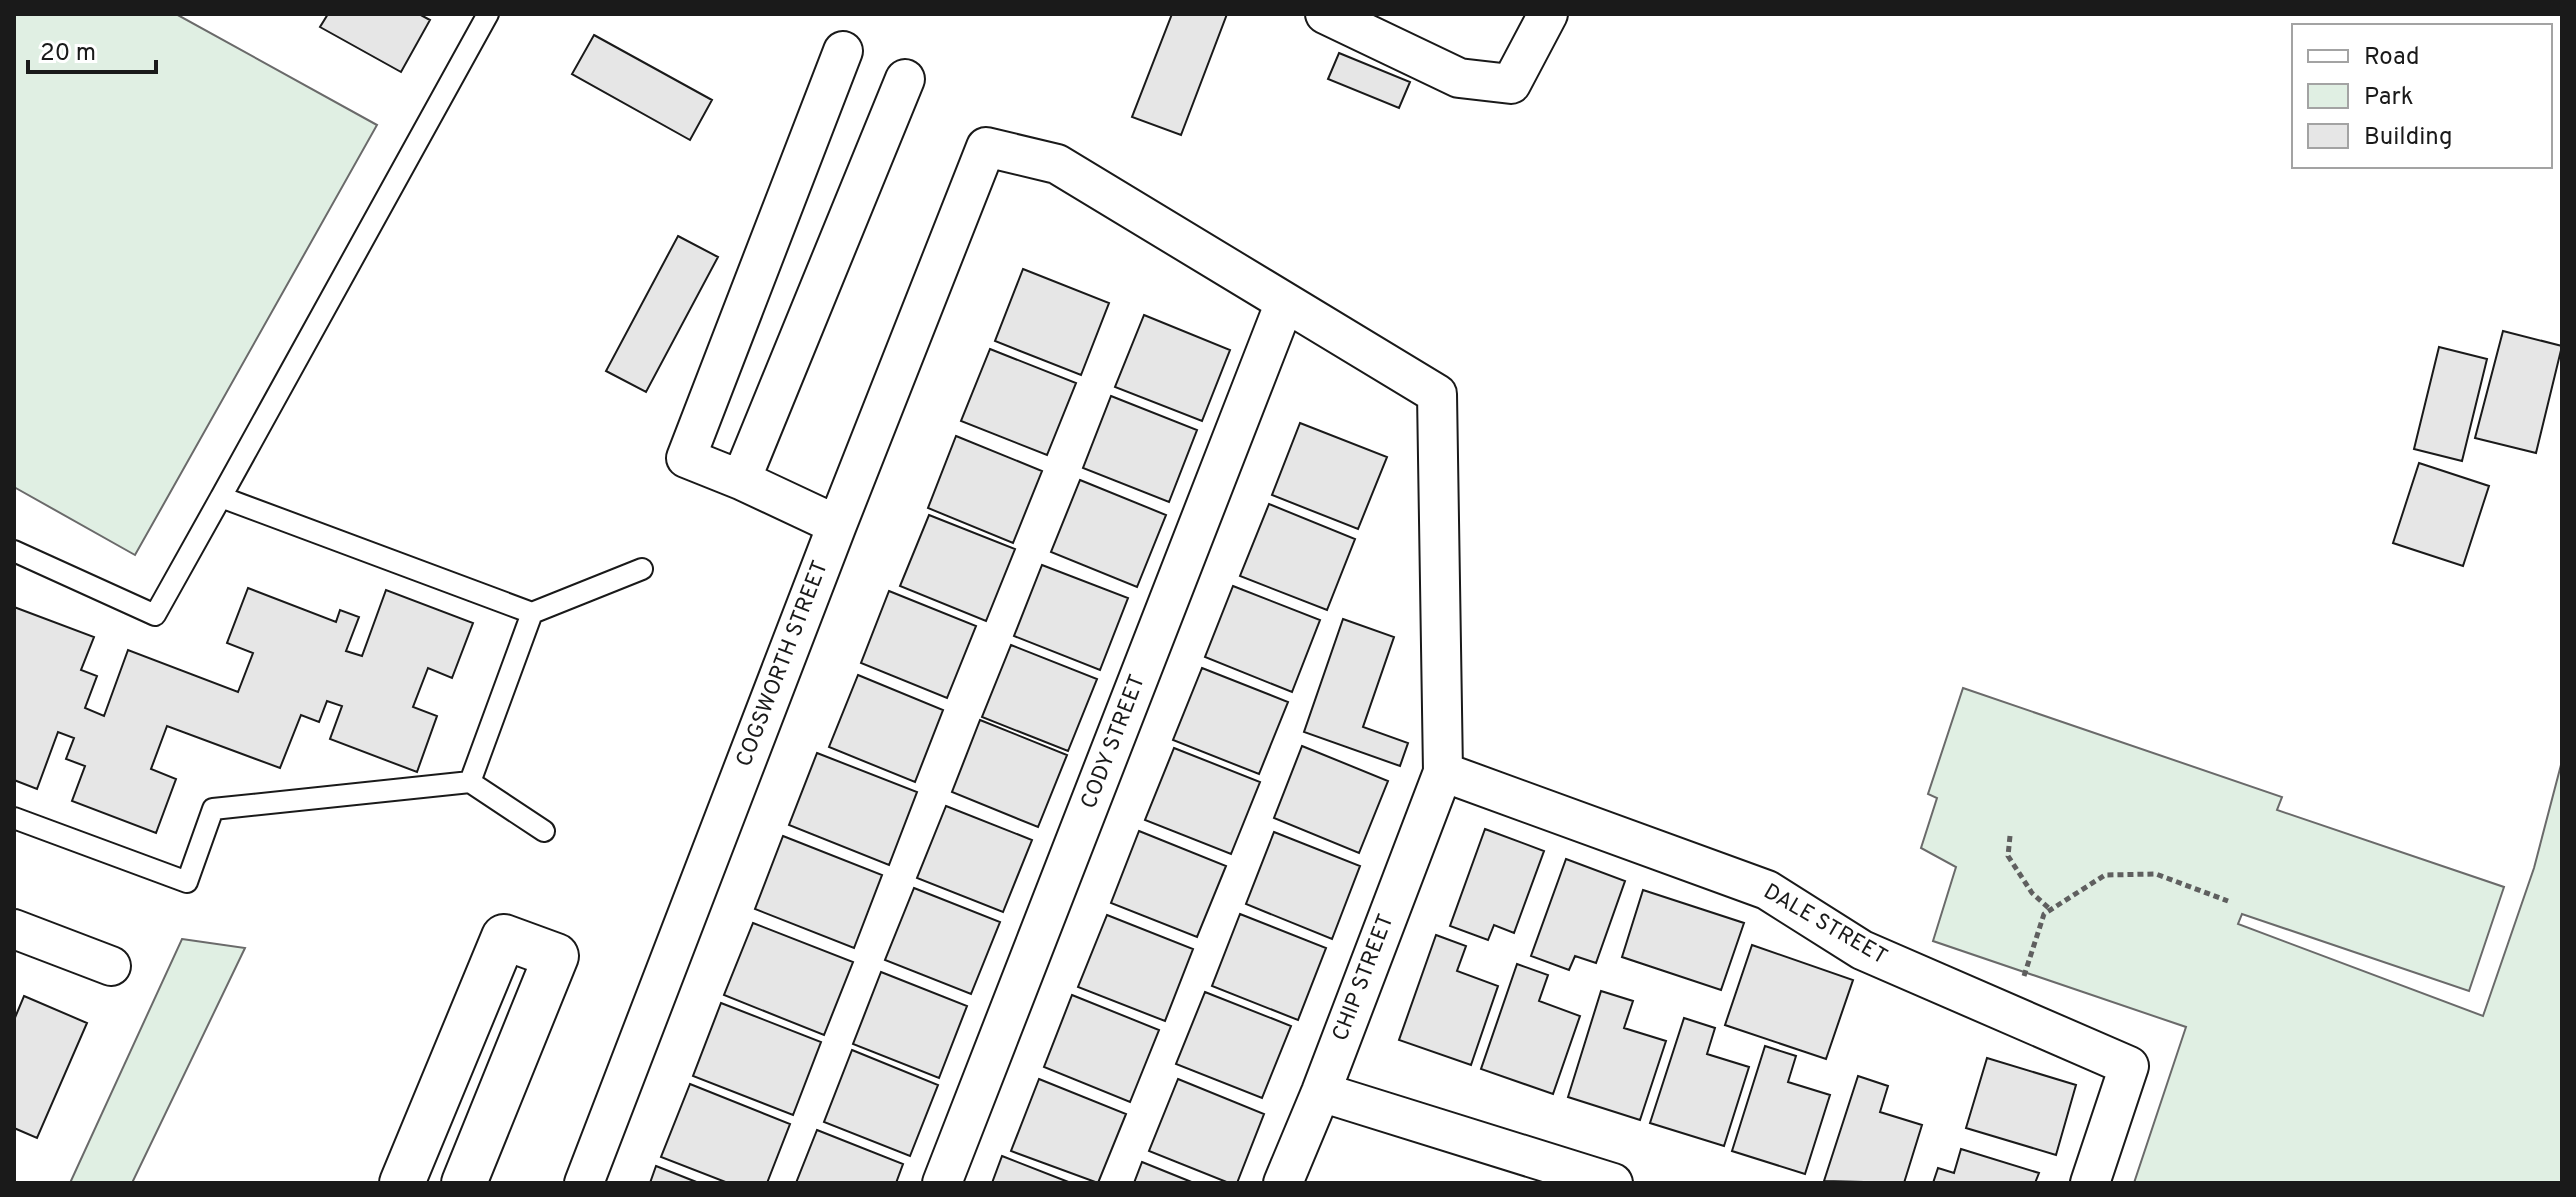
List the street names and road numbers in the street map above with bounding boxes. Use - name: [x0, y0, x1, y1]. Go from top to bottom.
- street label: COGSWORTH STREET: [731, 557, 835, 771]
- street label: CODY STREET: [1076, 671, 1152, 813]
- street label: DALE STREET: [1758, 879, 1892, 971]
- street label: CHIP STREET: [1327, 911, 1401, 1045]

